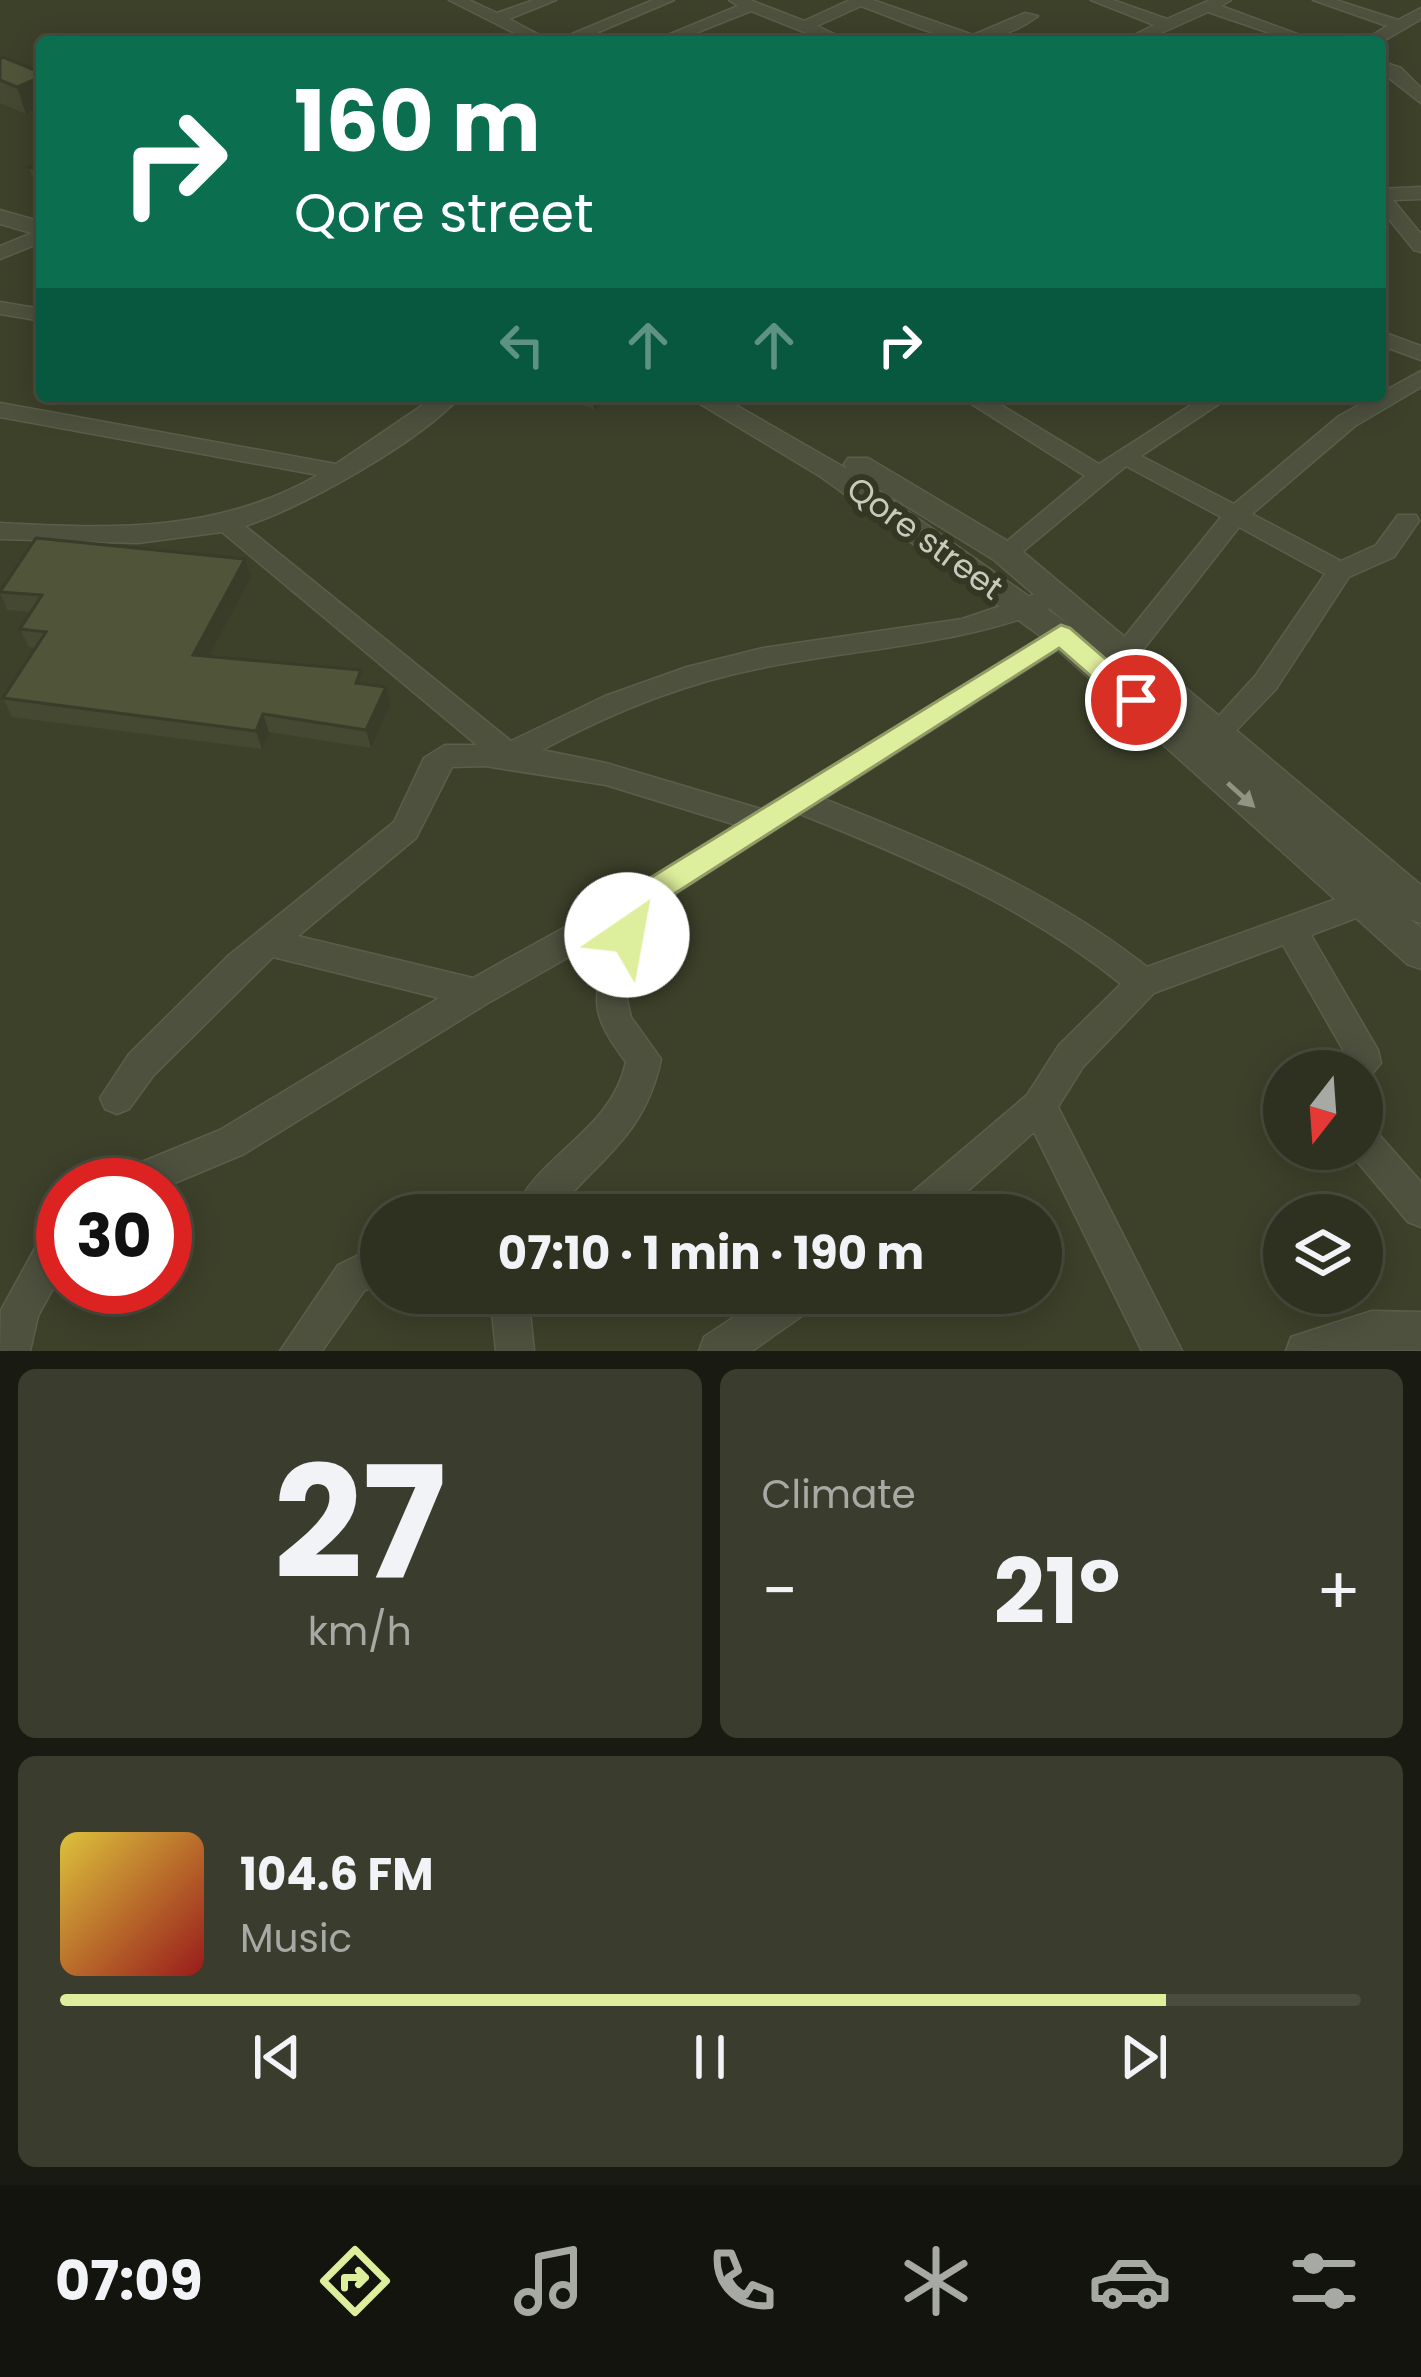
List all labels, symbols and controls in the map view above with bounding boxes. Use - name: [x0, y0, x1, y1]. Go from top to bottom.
- text: 160 m: [294, 63, 541, 180]
- icon: right: [96, 84, 252, 240]
- text: Qore street: [294, 175, 594, 251]
- icon: left: [489, 312, 555, 378]
- icon: ahead: [615, 312, 681, 378]
- icon: ahead: [741, 312, 807, 378]
- icon: right: [867, 312, 933, 378]
- street label: Qore street: [837, 465, 1013, 611]
- pin: [1085, 649, 1187, 751]
- icon: arrive: [1103, 667, 1169, 733]
- one-way arrow: [1226, 781, 1256, 808]
- position arrow: [564, 872, 690, 998]
- north arrow: [1263, 1050, 1383, 1170]
- map controls: [1263, 1050, 1383, 1314]
- speed limit sign: 30: [36, 1158, 192, 1314]
- button: layers: [1263, 1194, 1383, 1314]
- text: 07:10 · 1 min · 190 m: [498, 1222, 924, 1285]
- text: 27: [273, 1414, 446, 1633]
- text: Climate: [762, 1467, 916, 1522]
- text: 21°: [993, 1528, 1120, 1655]
- text: −: [762, 1545, 798, 1637]
- text: +: [1316, 1545, 1361, 1637]
- text: km/h: [308, 1604, 412, 1659]
- text: 104.6 FM: [240, 1843, 434, 1906]
- text: Music: [240, 1911, 352, 1966]
- icon: previous: [244, 2024, 310, 2090]
- icon: pause: [677, 2024, 743, 2090]
- icon: next: [1111, 2024, 1177, 2090]
- icon: directions: [313, 2239, 397, 2323]
- icon: music: [507, 2239, 591, 2323]
- icon: phone: [700, 2239, 784, 2323]
- icon: climate: [894, 2239, 978, 2323]
- icon: car: [1088, 2239, 1172, 2323]
- icon: filters: [1282, 2239, 1366, 2323]
- text: 07:09: [55, 2243, 203, 2319]

